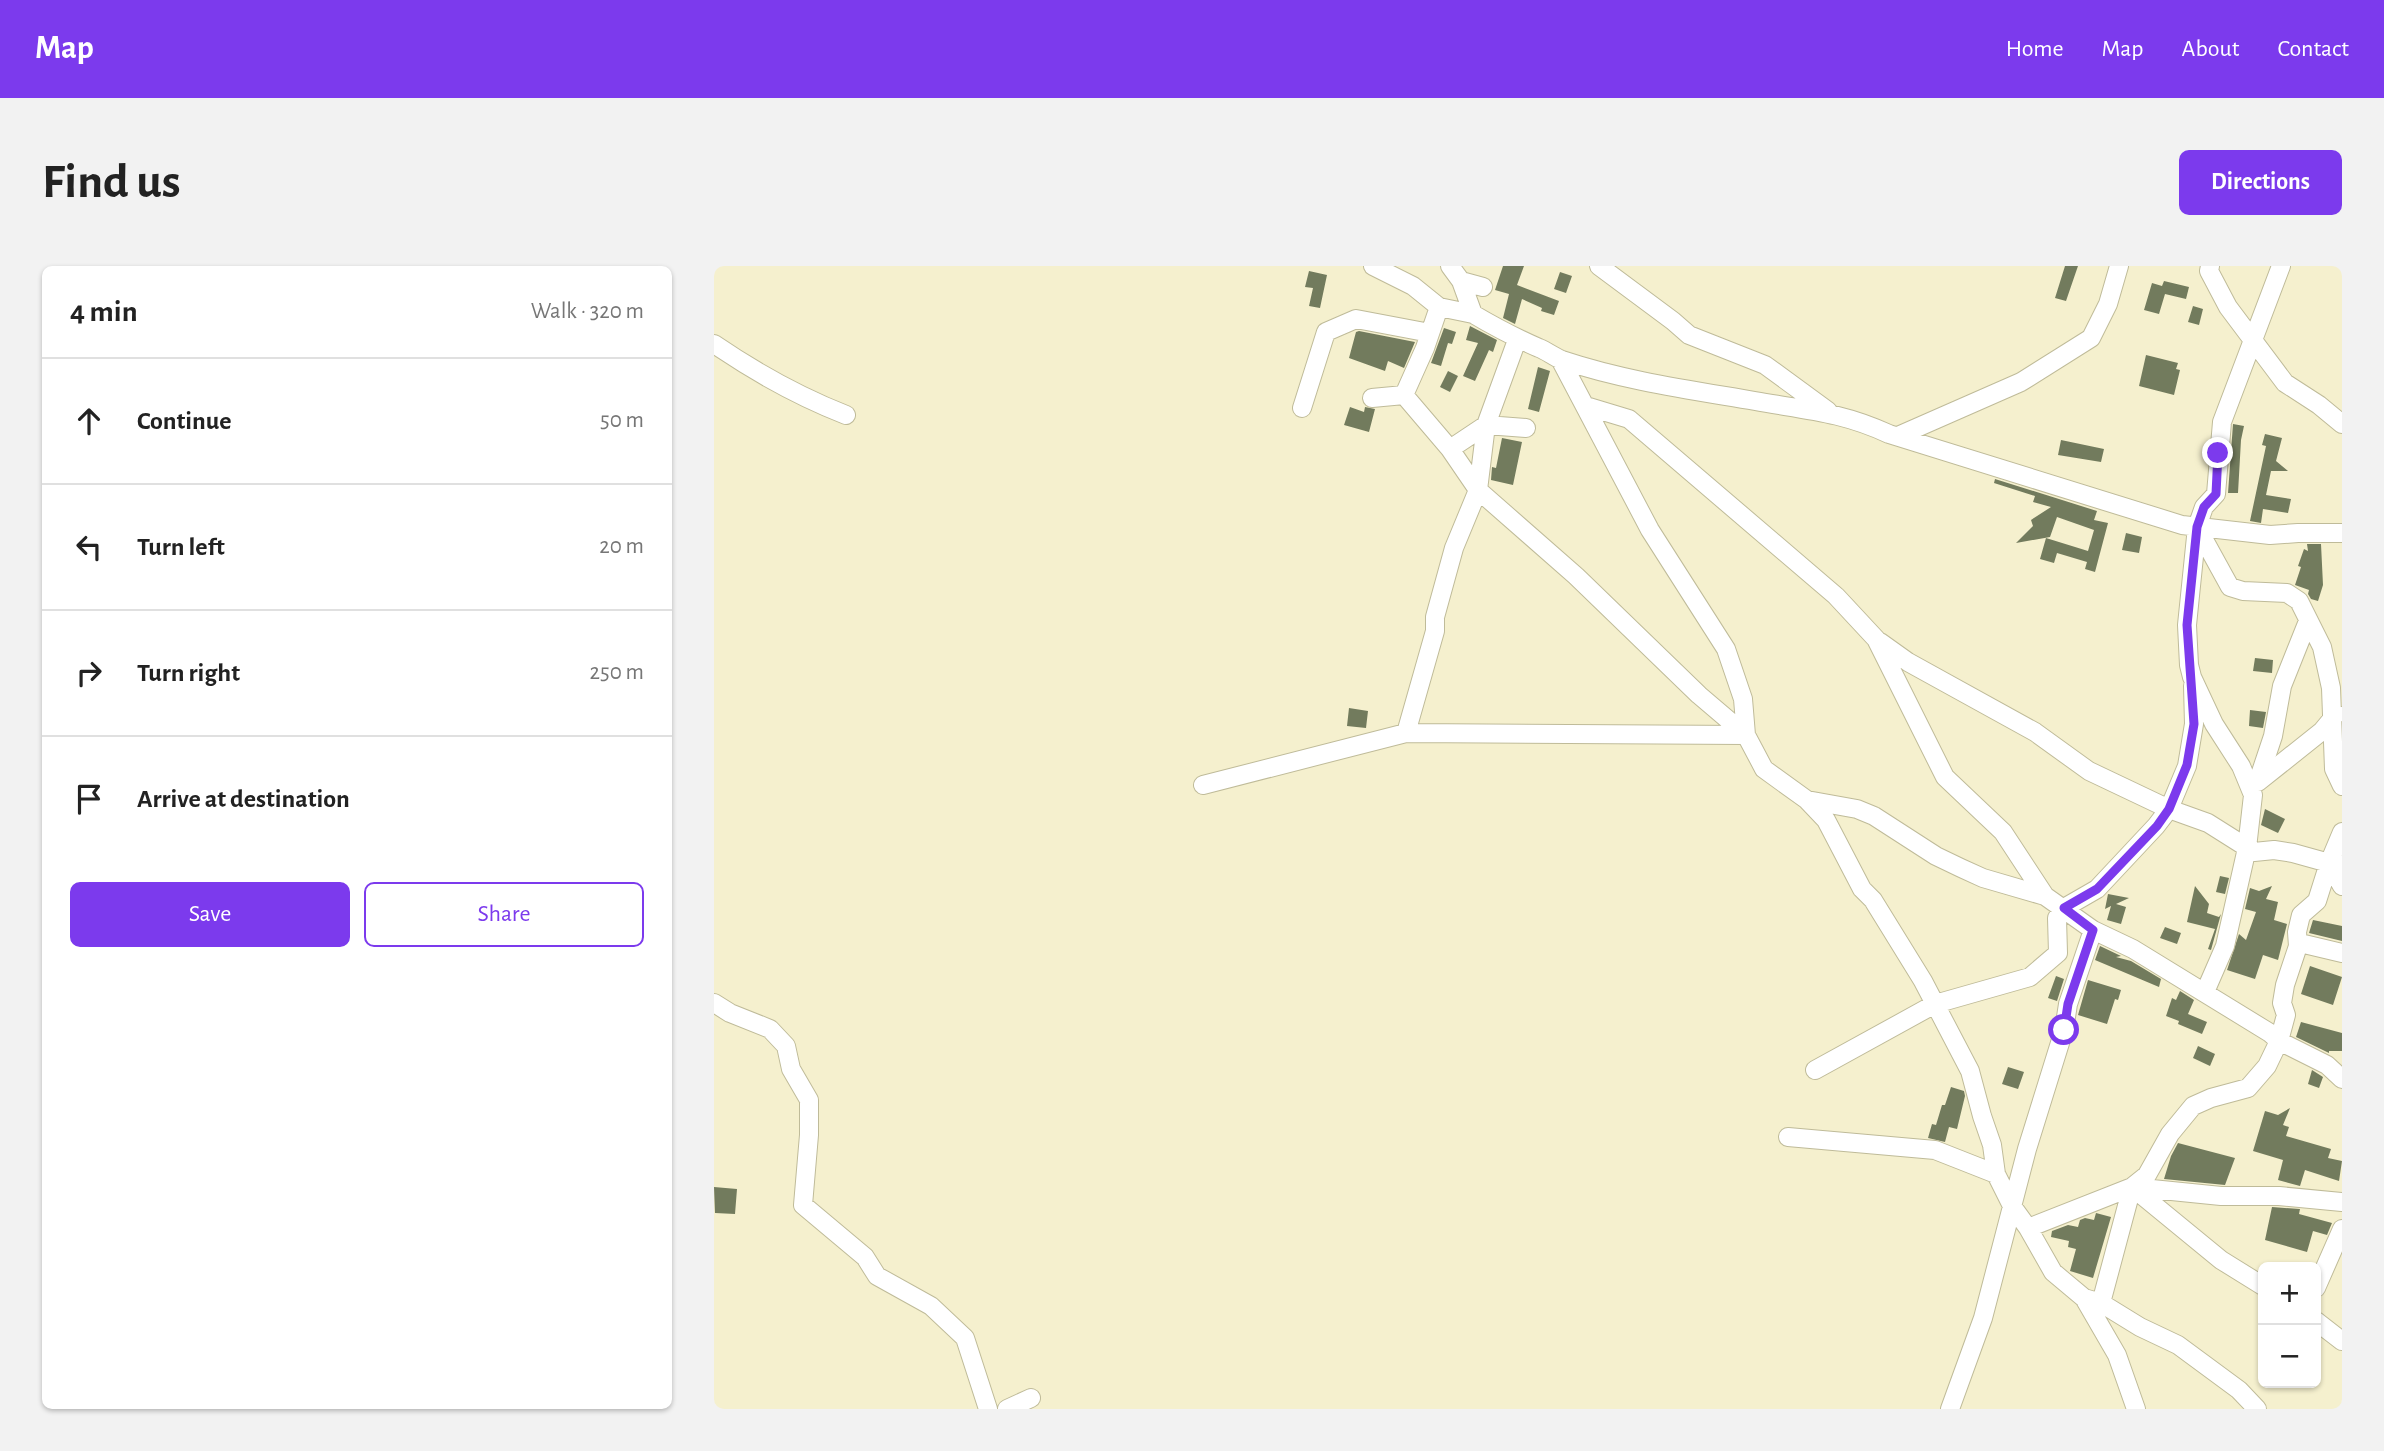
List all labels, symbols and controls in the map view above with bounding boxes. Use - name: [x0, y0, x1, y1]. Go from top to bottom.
- text: Map: [35, 32, 94, 65]
- text: Home: [2006, 37, 2064, 61]
- text: Map: [2102, 37, 2144, 61]
- text: About: [2182, 37, 2239, 61]
- text: Contact: [2277, 37, 2349, 61]
- button: Directions: [2179, 150, 2342, 215]
- text: Find us: [42, 158, 181, 207]
- text: 4 min: [70, 297, 138, 327]
- text: Walk · 320 m: [531, 300, 644, 323]
- icon: ahead: [70, 402, 108, 440]
- text: Continue: [137, 408, 232, 434]
- text: 50 m: [600, 409, 644, 432]
- route end: [2202, 437, 2233, 468]
- icon: left: [70, 528, 108, 566]
- text: Turn left: [137, 534, 225, 560]
- text: 20 m: [599, 535, 644, 558]
- icon: right: [70, 654, 108, 692]
- text: Turn right: [137, 660, 240, 686]
- text: 250 m: [590, 661, 644, 684]
- icon: arrive: [70, 780, 108, 818]
- text: Arrive at destination: [137, 786, 350, 812]
- button: Save: [70, 882, 350, 947]
- button: Share: [364, 882, 644, 947]
- route start: [2048, 1014, 2079, 1045]
- map controls: [2258, 1262, 2321, 1388]
- button: +: [2258, 1262, 2321, 1325]
- button: −: [2258, 1325, 2321, 1388]

